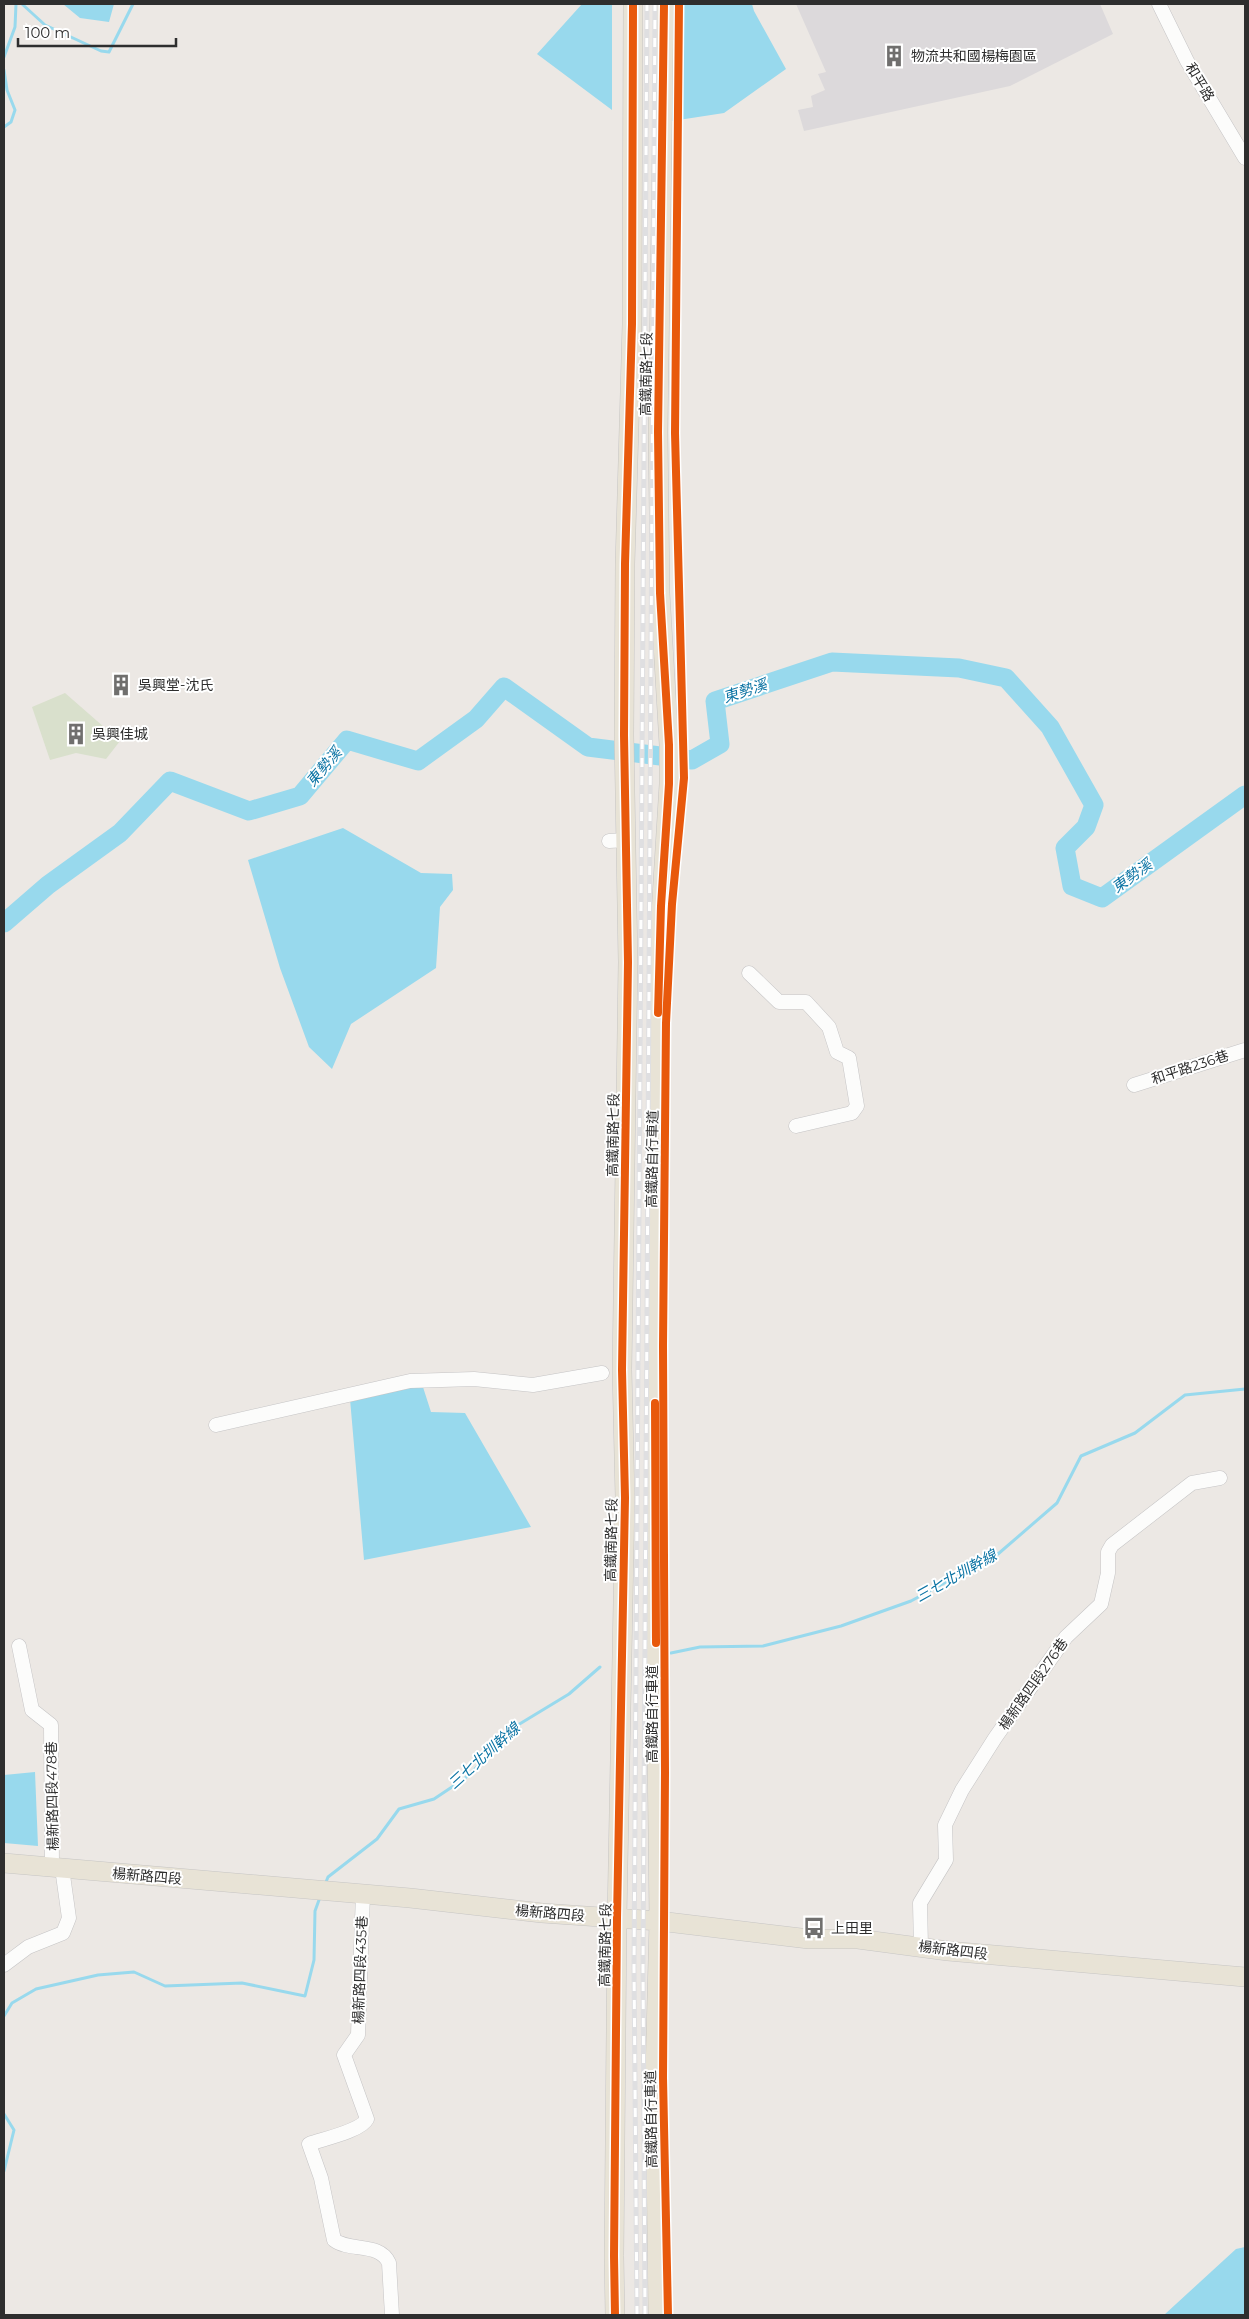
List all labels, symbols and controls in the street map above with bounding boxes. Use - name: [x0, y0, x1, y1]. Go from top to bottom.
- scale bar: [18, 15, 175, 47]
- text: 100 m: [25, 23, 70, 42]
- building icon: 物流共和國楊梅園區: [881, 43, 907, 69]
- place label: 物流共和國楊梅園區: [911, 47, 1037, 65]
- street label: 和平路: [1181, 59, 1219, 105]
- street label: 高鐵南路七段: [636, 332, 656, 416]
- building icon: 吳興堂-沈氏: [108, 672, 134, 698]
- water label: 東勢溪: [721, 674, 771, 707]
- place label: 吳興堂-沈氏: [138, 676, 213, 694]
- building icon: 吳興佳城: [63, 721, 89, 747]
- place label: 吳興佳城: [92, 725, 148, 743]
- water label: 東勢溪: [302, 742, 347, 790]
- water label: 東勢溪: [1108, 854, 1157, 897]
- street label: 和平路236巷: [1149, 1046, 1231, 1088]
- street label: 高鐵南路七段: [603, 1093, 623, 1177]
- street label: 高鐵路自行車道: [642, 1110, 662, 1208]
- street label: 高鐵南路七段: [601, 1498, 621, 1582]
- water label: 三七北圳幹線: [912, 1544, 1001, 1606]
- street label: 楊新路四段276巷: [995, 1634, 1071, 1734]
- street label: 高鐵路自行車道: [643, 1665, 661, 1763]
- water label: 三七北圳幹線: [444, 1717, 525, 1793]
- street label: 楊新路四段478巷: [42, 1741, 62, 1851]
- street label: 楊新路四段: [111, 1864, 183, 1888]
- street label: 楊新路四段: [514, 1901, 586, 1925]
- street label: 高鐵南路七段: [595, 1903, 615, 1987]
- street label: 楊新路四段435巷: [349, 1915, 371, 2025]
- bus stop icon: 上田里: [801, 1915, 827, 1941]
- place label: 上田里: [831, 1919, 873, 1937]
- street label: 楊新路四段: [917, 1937, 989, 1963]
- street label: 高鐵路自行車道: [641, 2070, 661, 2168]

